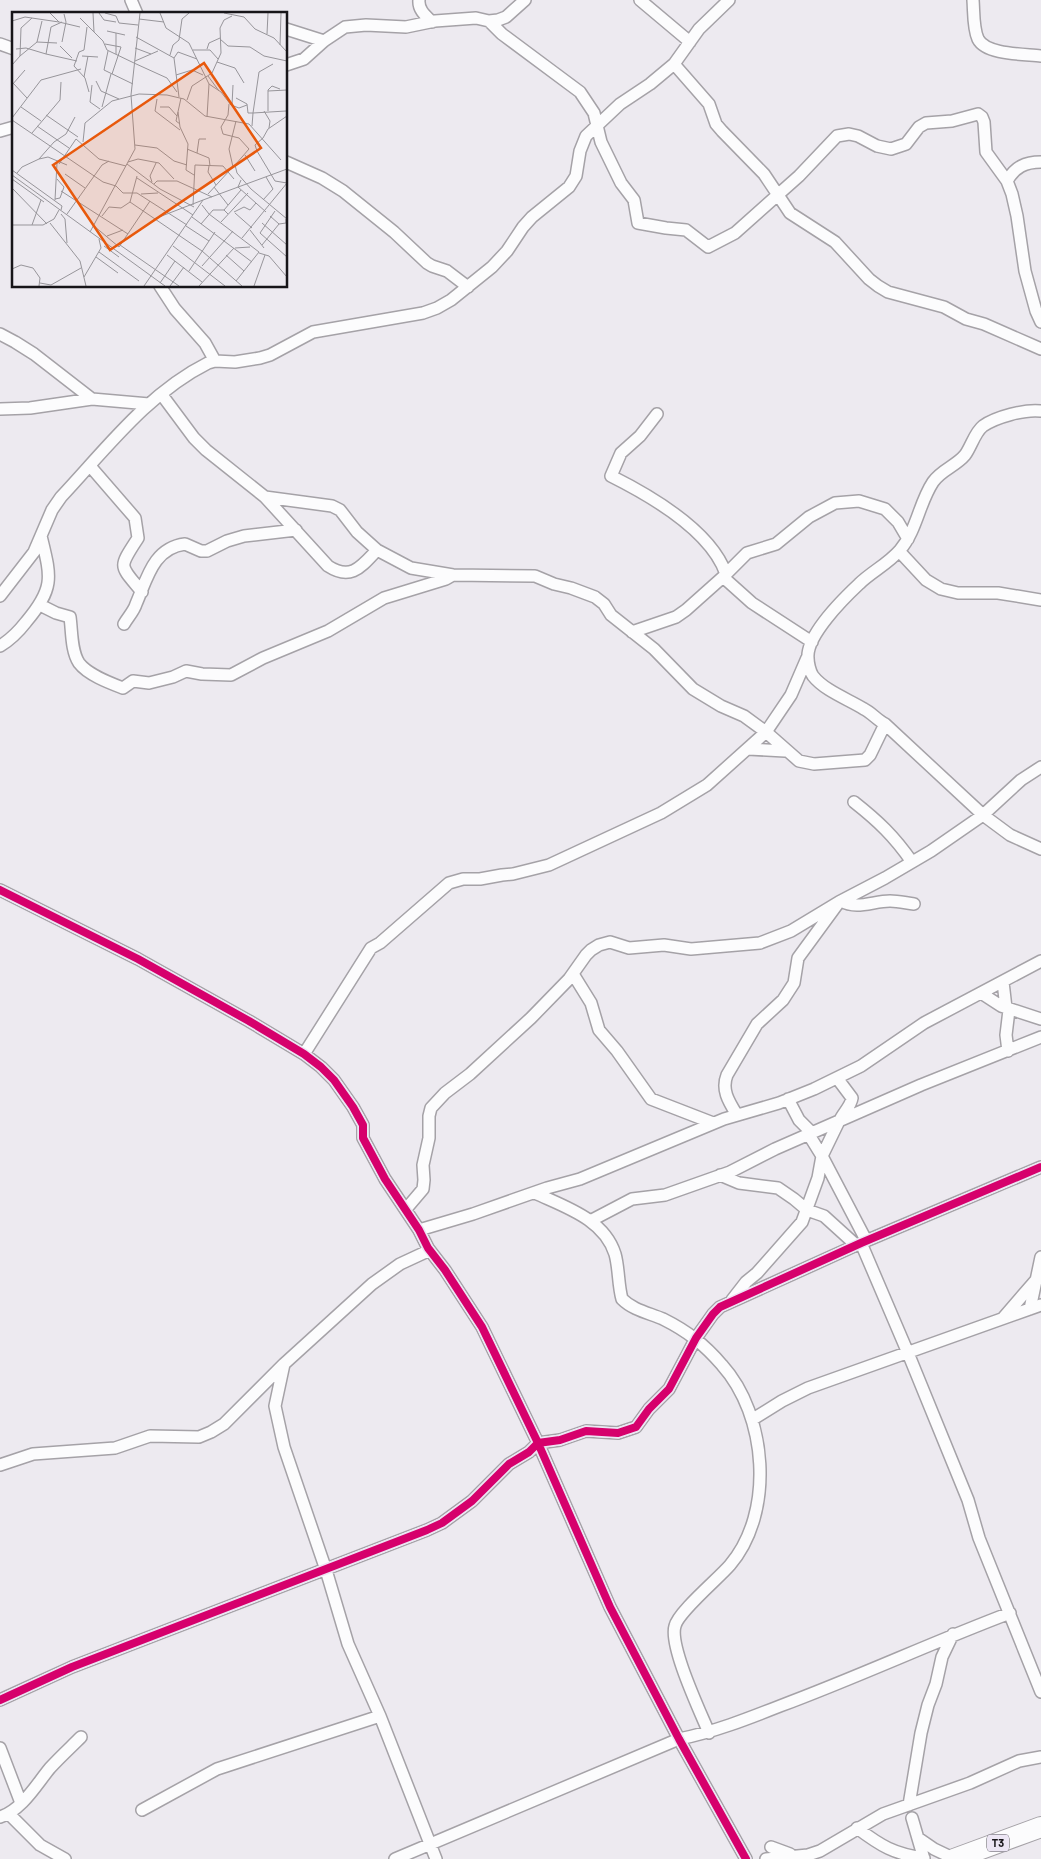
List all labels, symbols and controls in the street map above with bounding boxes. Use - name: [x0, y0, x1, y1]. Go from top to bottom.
- inset map: [12, 12, 288, 288]
- road number: T3: [987, 1835, 1009, 1852]

